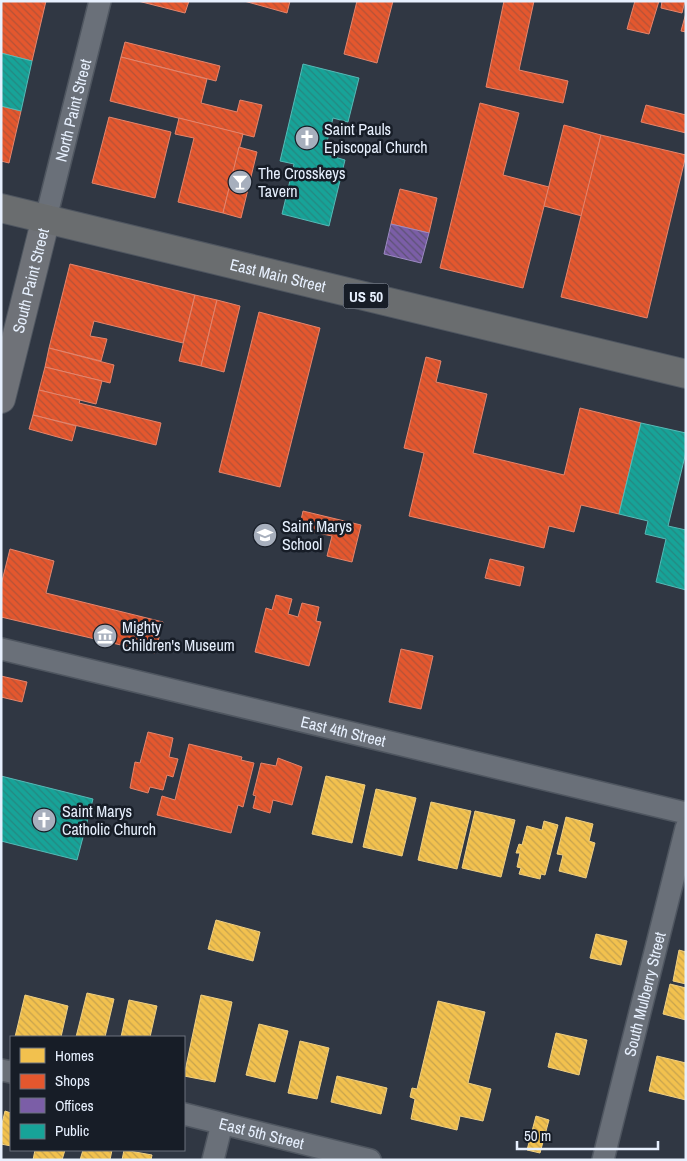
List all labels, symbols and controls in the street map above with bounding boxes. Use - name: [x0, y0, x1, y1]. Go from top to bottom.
- street label: North Paint Street: [49, 56, 96, 164]
- place label: Saint Pauls Episcopal Church: [324, 118, 428, 158]
- church icon: Saint Pauls Episcopal Church: [294, 125, 320, 151]
- place label: The Crosskeys Tavern: [258, 162, 346, 202]
- bar icon: The Crosskeys Tavern: [227, 169, 253, 195]
- street label: South Paint Street: [7, 226, 54, 335]
- street label: East Main Street: [228, 253, 328, 297]
- road number: US 50: [344, 284, 388, 308]
- place label: Saint Marys School: [282, 515, 352, 555]
- school or university icon: Saint Marys School: [252, 522, 278, 548]
- place label: Mighty Children's Museum: [122, 616, 235, 656]
- museum icon: Mighty Children's Museum: [92, 623, 118, 649]
- street label: East 4th Street: [299, 710, 388, 752]
- place label: Saint Marys Catholic Church: [62, 800, 156, 840]
- church icon: Saint Marys Catholic Church: [31, 807, 57, 833]
- street label: South Mulberry Street: [618, 929, 671, 1059]
- legend: [10, 1036, 185, 1151]
- text: Homes: [55, 1045, 94, 1066]
- text: Shops: [55, 1070, 90, 1091]
- text: Offices: [55, 1095, 94, 1116]
- street label: East 5th Street: [217, 1112, 307, 1154]
- scale bar: [517, 1118, 658, 1150]
- text: Public: [55, 1120, 89, 1141]
- text: 50 m: [524, 1125, 551, 1146]

